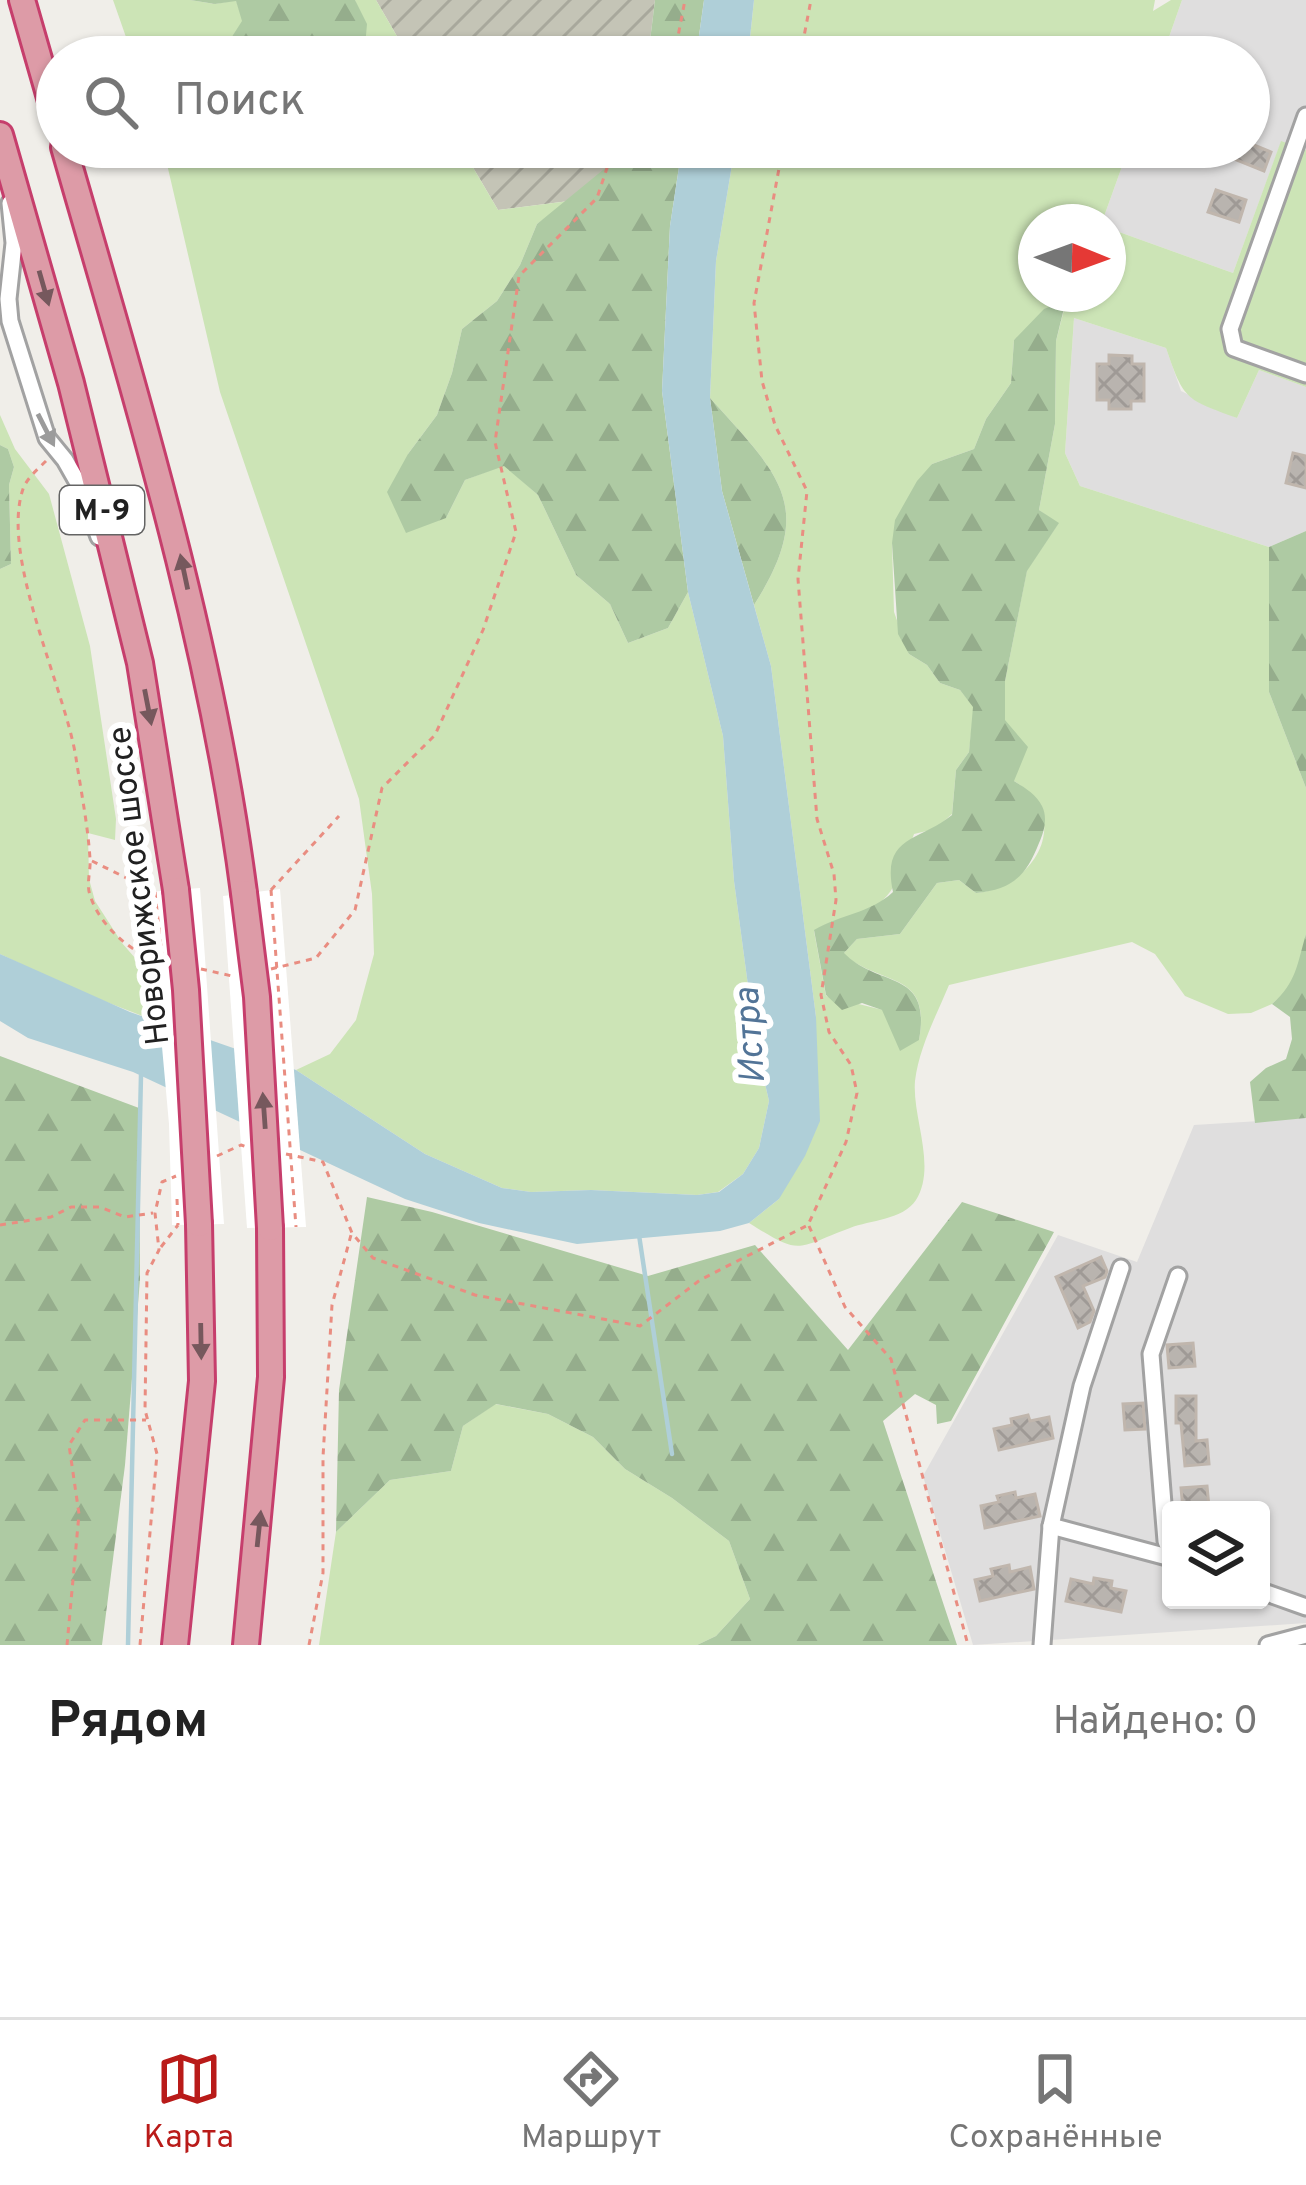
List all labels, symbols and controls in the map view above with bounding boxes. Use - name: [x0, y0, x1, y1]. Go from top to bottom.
- search box: [36, 36, 1270, 168]
- icon: search: [78, 69, 144, 135]
- text: Поиск: [174, 74, 305, 131]
- north arrow: [1018, 204, 1126, 312]
- one-way arrow: [36, 270, 54, 307]
- one-way arrow: [36, 413, 56, 448]
- road number: М-9: [60, 486, 144, 534]
- one-way arrow: [174, 553, 193, 591]
- one-way arrow: [139, 689, 158, 727]
- street label: Новорижское шоссе: [101, 724, 181, 1047]
- water label: Истра: [726, 986, 778, 1086]
- one-way arrow: [255, 1092, 274, 1129]
- one-way arrow: [191, 1323, 211, 1361]
- map controls: [1162, 1501, 1270, 1609]
- button: layers: [1162, 1501, 1270, 1609]
- one-way arrow: [249, 1510, 268, 1547]
- text: Рядом: [48, 1691, 208, 1756]
- text: Найдено: 0: [1053, 1699, 1258, 1748]
- tab: Карта: [144, 2046, 234, 2160]
- tab: Маршрут: [521, 2046, 661, 2160]
- tab: Сохранённые: [948, 2046, 1162, 2160]

